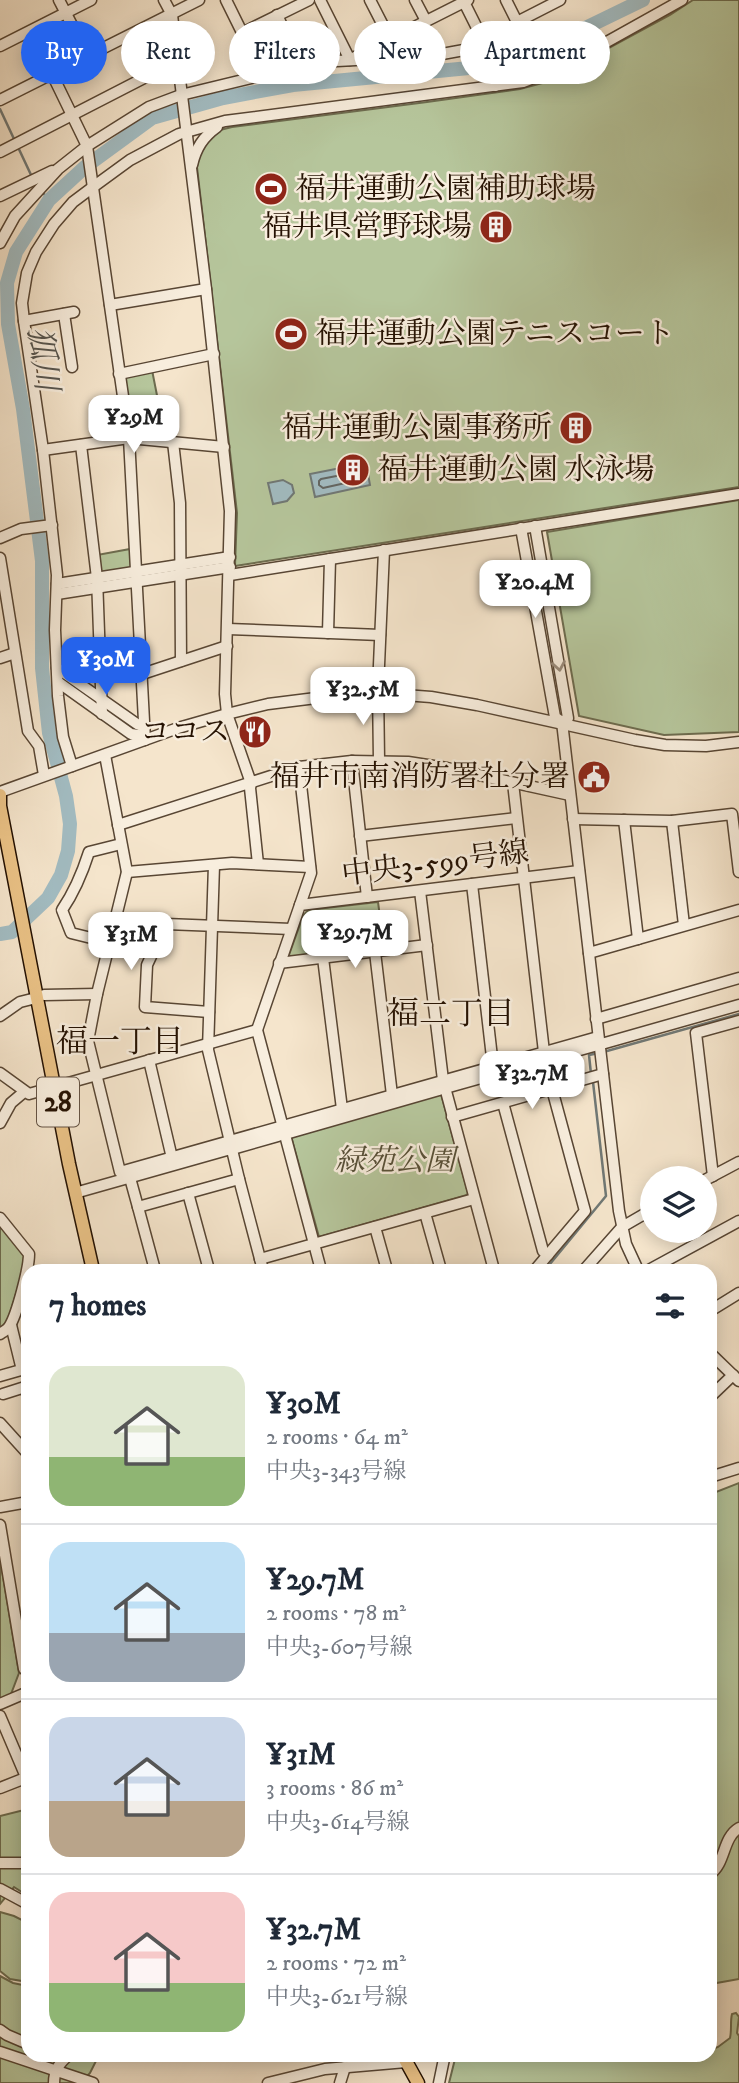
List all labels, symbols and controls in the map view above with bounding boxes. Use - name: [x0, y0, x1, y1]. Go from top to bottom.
- chip: Buy: [21, 21, 107, 84]
- chip: Rent: [121, 21, 215, 84]
- chip: Filters: [229, 21, 340, 84]
- chip: New: [354, 21, 446, 84]
- chip: Apartment: [460, 21, 610, 84]
- sports icon: 福井運動公園補助球場: [252, 170, 290, 208]
- place label: 福井運動公園補助球場: [296, 171, 596, 208]
- building icon: 福井県営野球場: [477, 208, 515, 246]
- place label: 福井県営野球場: [262, 209, 472, 246]
- sports icon: 福井運動公園テニスコート: [272, 315, 310, 353]
- place label: 福井運動公園テニスコート: [316, 316, 675, 353]
- water label: 狐川: [18, 325, 67, 396]
- pin: ¥29M: [93, 396, 175, 455]
- text: ¥29M: [104, 403, 164, 432]
- building icon: 福井運動公園事務所: [557, 409, 595, 447]
- place label: 福井運動公園事務所: [282, 410, 552, 447]
- building icon: 福井運動公園 水泳場: [334, 451, 372, 489]
- place label: 福井運動公園 水泳場: [378, 452, 654, 489]
- pin: ¥20.4M: [478, 560, 592, 620]
- text: ¥20.4M: [495, 568, 575, 597]
- pin: ¥30M: [65, 638, 147, 697]
- text: ¥30M: [77, 645, 135, 674]
- one-way arrow: [551, 660, 566, 672]
- pin: ¥32.5M: [306, 668, 420, 727]
- text: ¥32.5M: [326, 675, 400, 704]
- restaurant icon: ココス: [236, 713, 274, 751]
- place label: ココス: [140, 714, 230, 751]
- public building icon: 福井市南消防署社分署: [575, 758, 613, 796]
- place label: 福井市南消防署社分署: [270, 759, 570, 796]
- street label: 中央3-599号線: [339, 834, 531, 894]
- pin: ¥29.7M: [298, 911, 412, 970]
- pin: ¥31M: [90, 912, 172, 972]
- text: ¥29.7M: [317, 918, 393, 947]
- text: ¥31M: [104, 920, 158, 949]
- district label: 福二丁目: [387, 995, 515, 1035]
- district label: 福一丁目: [56, 1023, 184, 1063]
- pin: ¥32.7M: [475, 1052, 589, 1111]
- text: ¥32.7M: [496, 1059, 568, 1088]
- road number: 28: [37, 1078, 79, 1126]
- park label: 緑苑公園: [335, 1143, 460, 1180]
- map controls: [640, 1166, 717, 1243]
- button: layers: [640, 1166, 717, 1243]
- icon: filters: [651, 1287, 689, 1325]
- text: 7 homes: [49, 1288, 146, 1325]
- text: ¥30M: [266, 1386, 341, 1423]
- icon: home: [105, 1394, 189, 1478]
- text: 2 rooms · 64 m²: [266, 1423, 408, 1452]
- text: 中央3-343号線: [266, 1457, 406, 1486]
- text: ¥29.7M: [266, 1562, 364, 1599]
- icon: home: [105, 1570, 189, 1654]
- text: 2 rooms · 78 m²: [266, 1599, 406, 1628]
- text: 中央3-607号線: [266, 1633, 412, 1662]
- text: ¥31M: [266, 1737, 336, 1774]
- icon: home: [105, 1745, 189, 1829]
- text: 3 rooms · 86 m²: [266, 1774, 403, 1803]
- text: 中央3-614号線: [266, 1808, 409, 1837]
- text: ¥32.7M: [266, 1912, 361, 1949]
- icon: home: [105, 1920, 189, 2004]
- text: 2 rooms · 72 m²: [266, 1949, 406, 1978]
- text: 中央3-621号線: [266, 1983, 408, 2012]

